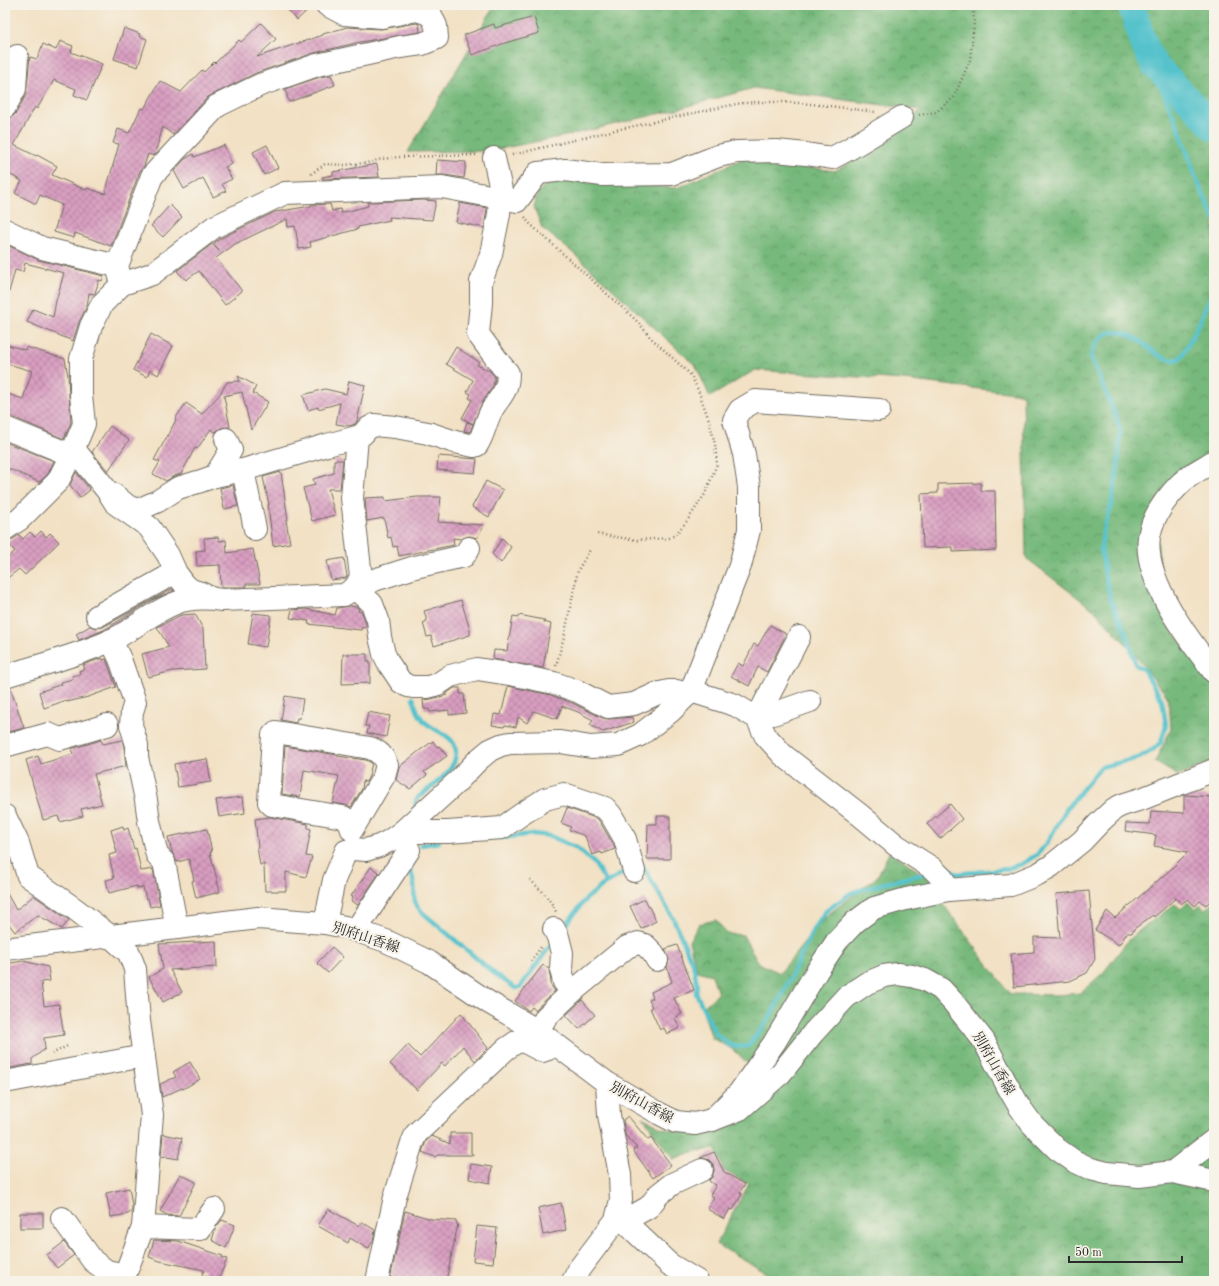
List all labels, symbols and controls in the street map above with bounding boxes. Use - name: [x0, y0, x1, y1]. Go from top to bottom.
- street label: 別府山香線: [330, 920, 401, 955]
- street label: 別府山香線: [970, 1029, 1018, 1097]
- street label: 別府山香線: [608, 1079, 676, 1126]
- scale bar: [1069, 1238, 1182, 1264]
- text: 50 m: [1075, 1246, 1102, 1259]

